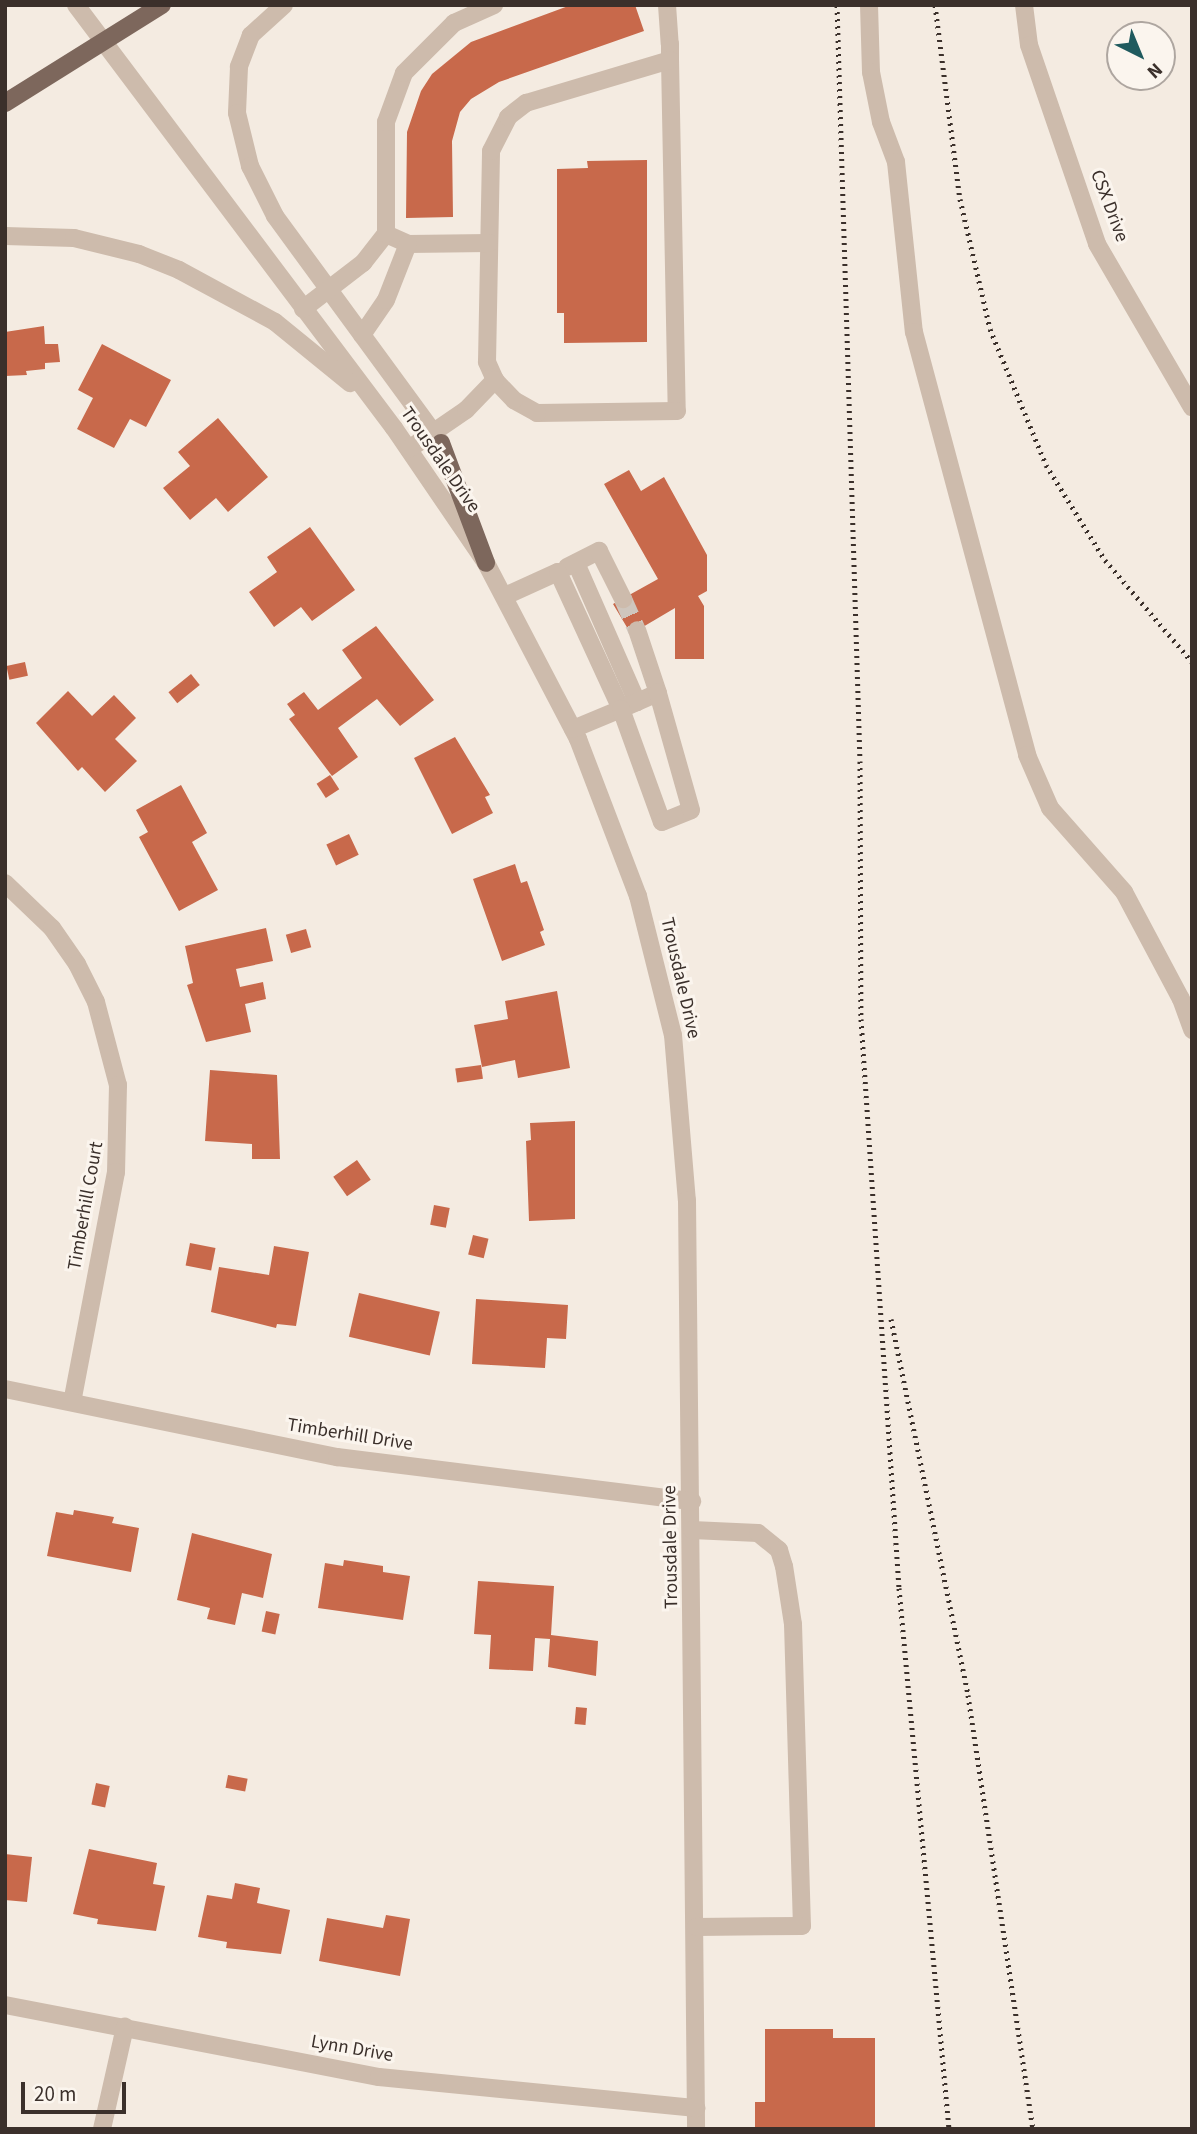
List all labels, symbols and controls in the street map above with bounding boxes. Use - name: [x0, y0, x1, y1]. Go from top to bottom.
- north arrow: [1106, 21, 1176, 91]
- text: N: [1140, 56, 1168, 84]
- street label: CSX Drive: [1085, 167, 1133, 245]
- street label: Trousdale Drive: [395, 403, 485, 517]
- street label: Trousdale Drive: [655, 915, 705, 1041]
- street label: Timberhill Court: [63, 1140, 109, 1272]
- street label: Timberhill Drive: [286, 1414, 414, 1456]
- street label: Trousdale Drive: [659, 1485, 683, 1609]
- street label: Lynn Drive: [309, 2031, 395, 2067]
- scale bar: [24, 2068, 130, 2112]
- text: 20 m: [34, 2079, 76, 2109]

